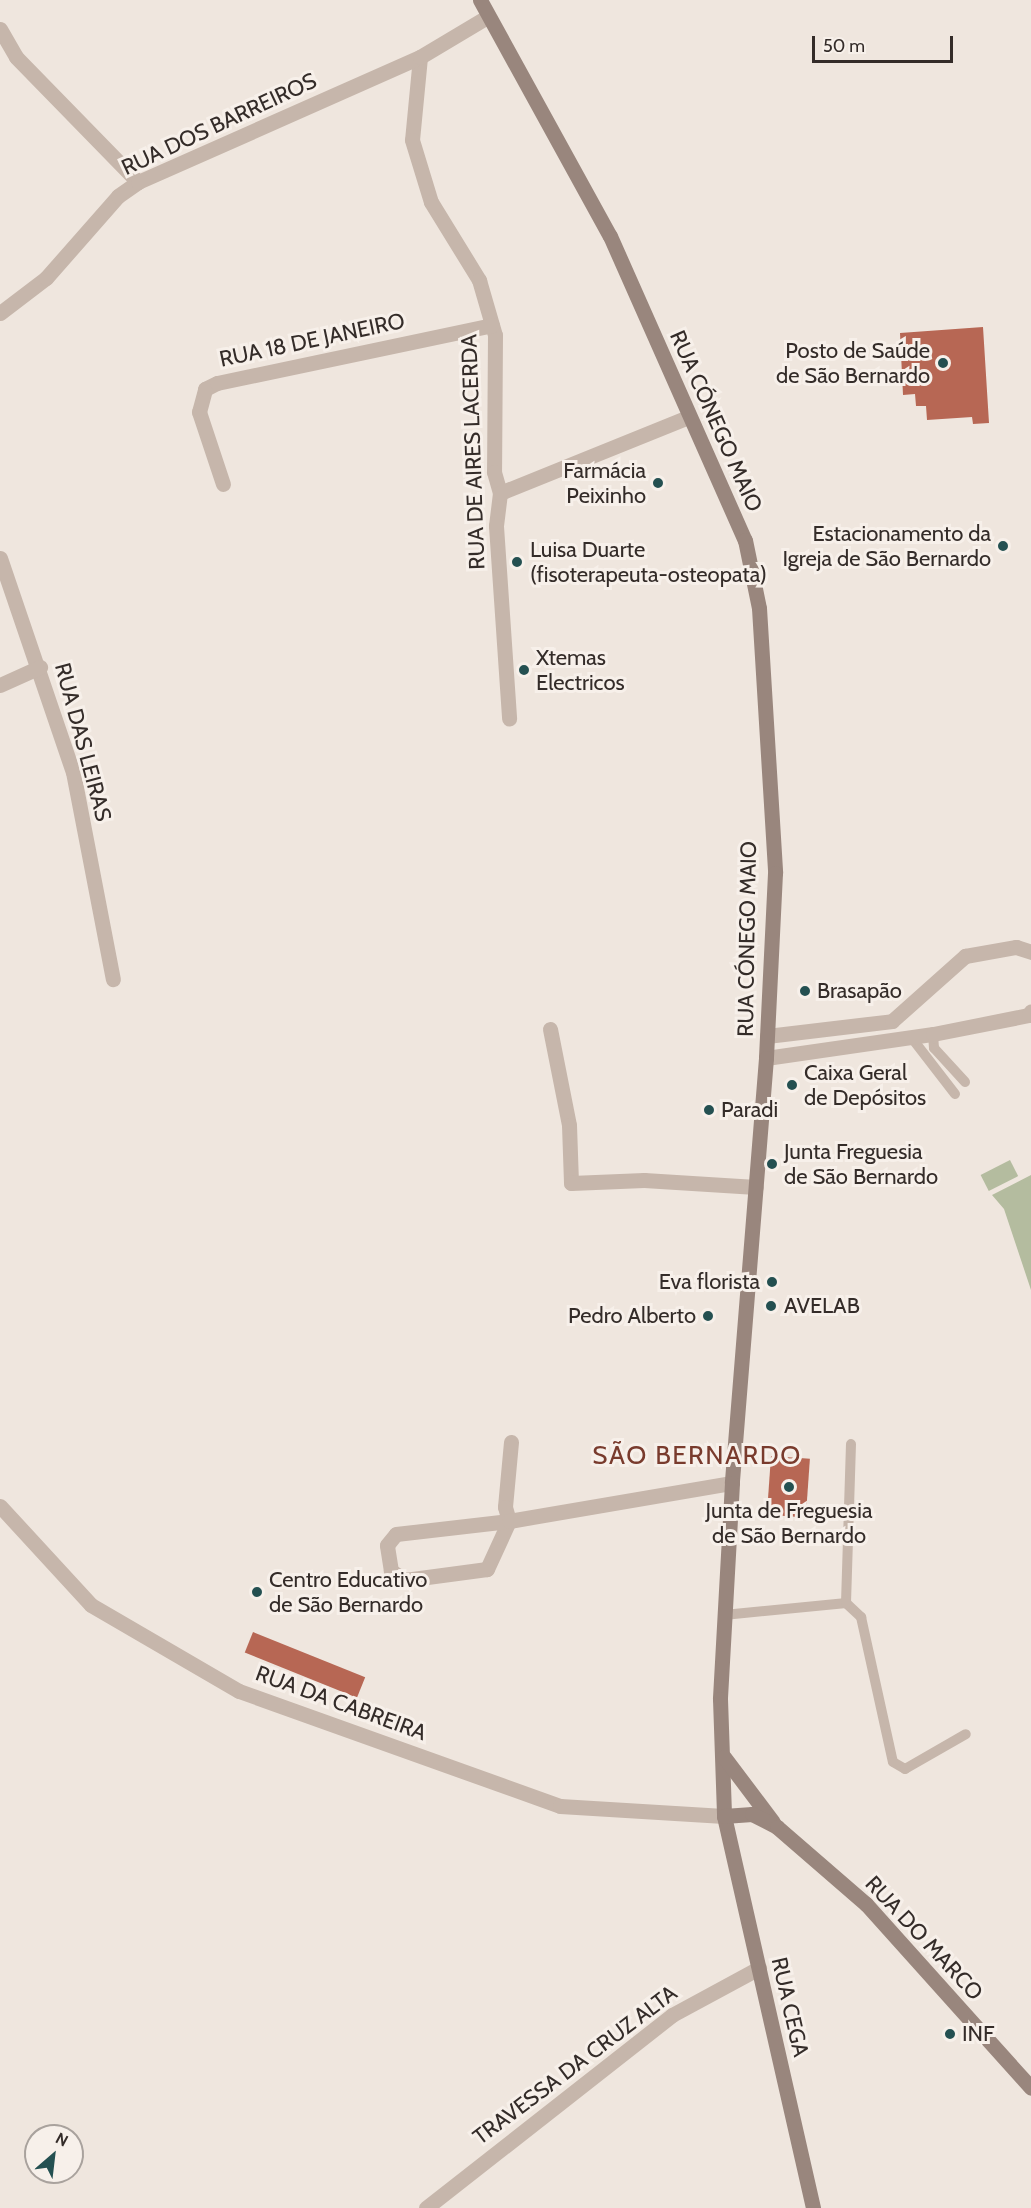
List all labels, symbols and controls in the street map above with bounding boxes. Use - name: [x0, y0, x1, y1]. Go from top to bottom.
- scale bar: [815, 24, 956, 62]
- text: 50 m: [823, 35, 865, 57]
- street label: RUA DOS BARREIROS: [117, 67, 321, 181]
- street label: RUA 18 DE JANEIRO: [217, 307, 407, 373]
- street label: RUA CÓNEGO MAIO: [664, 326, 768, 516]
- street label: RUA DE AIRES LACERDA: [456, 334, 490, 570]
- place label: Posto de Saúde de São Bernardo: [776, 337, 930, 388]
- marker: Posto de Saúde de São Bernardo: [934, 354, 952, 372]
- place label: Farmácia Peixinho: [563, 457, 646, 508]
- marker: Farmácia Peixinho: [651, 476, 665, 490]
- place label: Estacionamento da Igreja de São Bernardo: [783, 520, 991, 572]
- place label: Luisa Duarte (fisoterapeuta-osteopata): [530, 536, 767, 588]
- marker: Estacionamento da Igreja de São Bernardo: [996, 539, 1010, 553]
- marker: Luisa Duarte (fisoterapeuta-osteopata): [508, 553, 526, 571]
- place label: Xtemas Electricos: [536, 644, 625, 696]
- street label: RUA DAS LEIRAS: [49, 660, 117, 824]
- marker: Xtemas Electricos: [517, 663, 531, 677]
- street label: RUA CÓNEGO MAIO: [732, 841, 762, 1037]
- place label: Brasapão: [817, 978, 902, 1004]
- marker: Brasapão: [798, 984, 812, 998]
- place label: Caixa Geral de Depósitos: [804, 1059, 926, 1110]
- marker: Caixa Geral de Depósitos: [785, 1078, 799, 1092]
- place label: Paradi: [721, 1097, 778, 1123]
- marker: Paradi: [702, 1103, 716, 1117]
- place label: Junta Freguesia de São Bernardo: [784, 1138, 938, 1190]
- marker: Junta Freguesia de São Bernardo: [765, 1157, 779, 1171]
- place label: Eva florista: [659, 1269, 760, 1295]
- marker: Eva florista: [765, 1275, 779, 1289]
- place label: AVELAB: [784, 1293, 860, 1319]
- marker: AVELAB: [762, 1297, 780, 1315]
- place label: Pedro Alberto: [568, 1303, 696, 1329]
- marker: Pedro Alberto: [701, 1309, 715, 1323]
- district label: SÃO BERNARDO: [592, 1440, 802, 1472]
- marker: Junta de Freguesia de São Bernardo: [782, 1480, 796, 1494]
- place label: Junta de Freguesia de São Bernardo: [706, 1497, 872, 1548]
- place label: Centro Educativo de São Bernardo: [269, 1566, 427, 1618]
- marker: Centro Educativo de São Bernardo: [250, 1585, 264, 1599]
- street label: RUA DA CABREIRA: [252, 1660, 430, 1746]
- street label: RUA DO MARCO: [860, 1870, 988, 2006]
- street label: RUA CEGA: [766, 1955, 814, 2059]
- street label: TRAVESSA DA CRUZ ALTA: [468, 1980, 682, 2150]
- place label: INF: [962, 2021, 995, 2047]
- marker: INF: [943, 2027, 957, 2041]
- north arrow: [24, 2124, 84, 2184]
- text: N: [52, 2128, 71, 2150]

